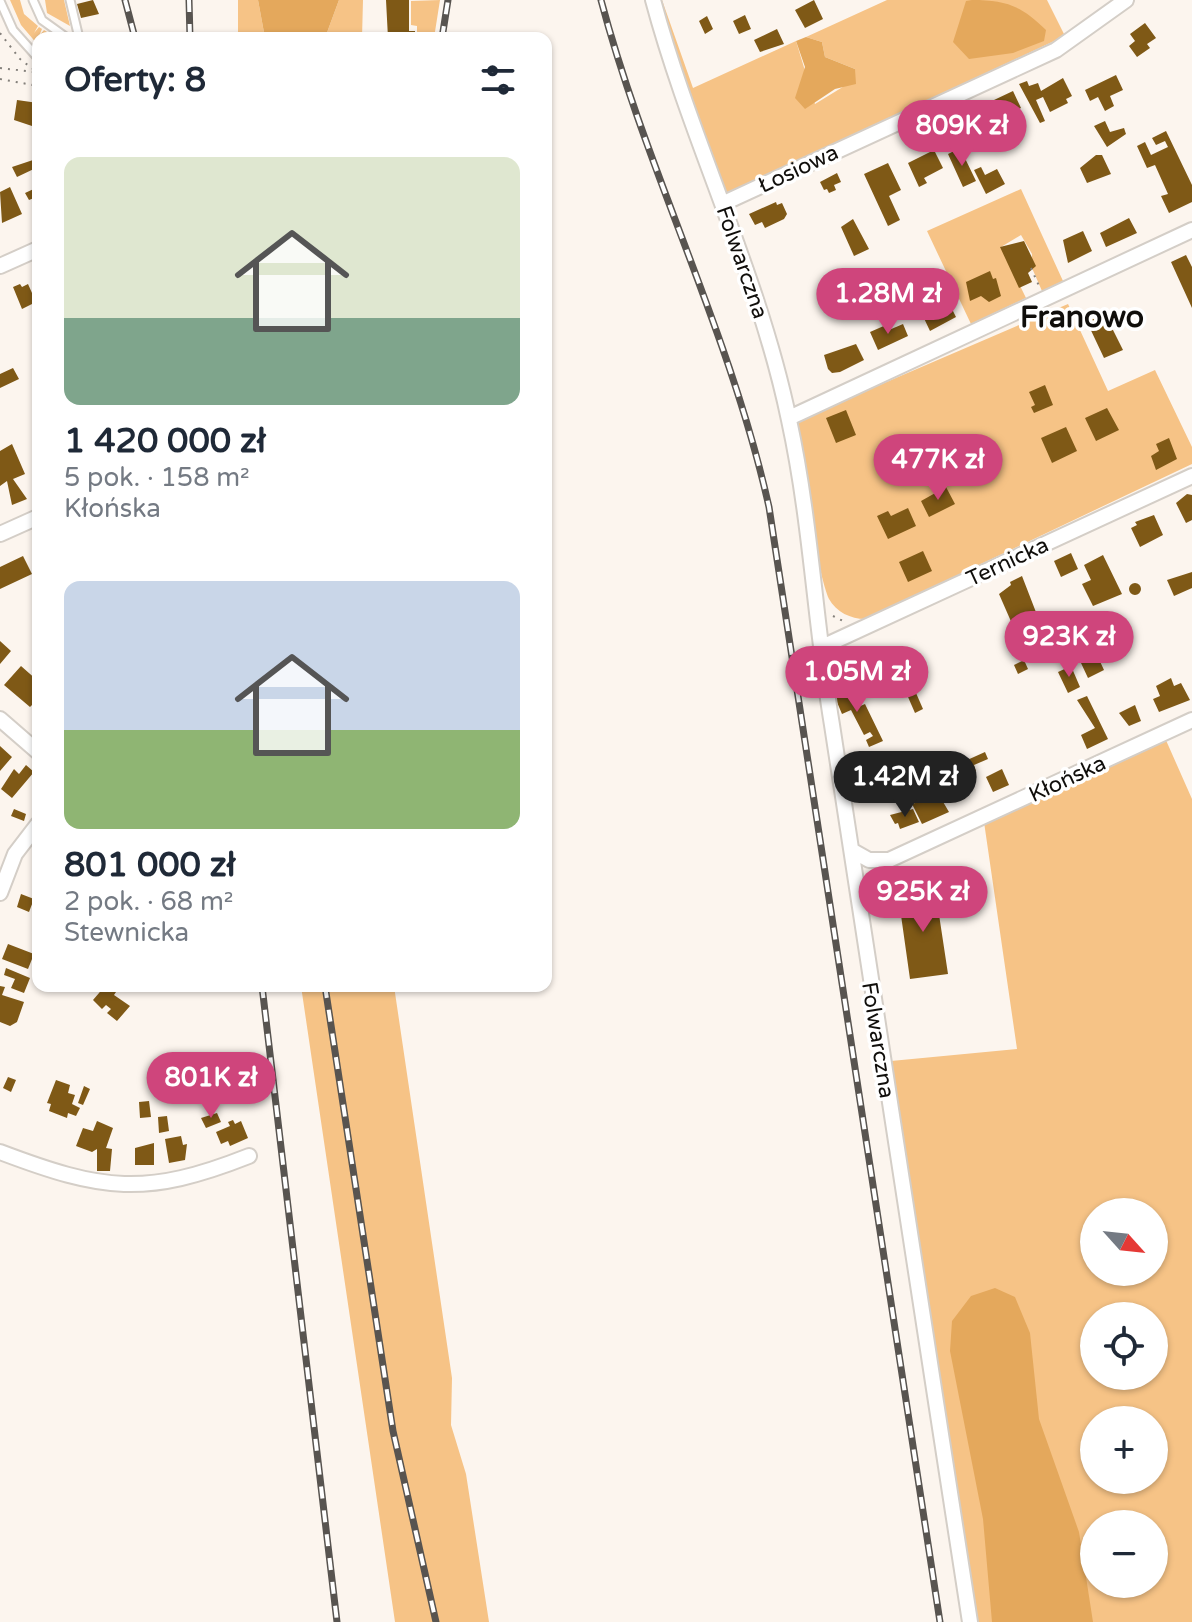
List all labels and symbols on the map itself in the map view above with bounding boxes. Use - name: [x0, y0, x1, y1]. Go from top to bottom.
- pin: 809K zł: [888, 100, 1036, 168]
- street label: Łosiowa: [754, 139, 842, 199]
- street label: Folwarczna: [711, 203, 773, 322]
- pin: 1.28M zł: [805, 268, 971, 336]
- district label: Franowo: [1020, 299, 1144, 336]
- pin: 477K zł: [864, 434, 1012, 502]
- street label: Ternicka: [962, 532, 1053, 592]
- pin: 923K zł: [995, 611, 1143, 679]
- pin: 1.05M zł: [774, 646, 940, 714]
- street label: Kłońska: [1025, 750, 1110, 808]
- pin: 1.42M zł: [822, 751, 988, 819]
- pin: 925K zł: [849, 866, 997, 934]
- street label: Folwarczna: [856, 980, 900, 1100]
- pin: 801K zł: [137, 1052, 285, 1120]
- north arrow: [1080, 1198, 1168, 1286]

